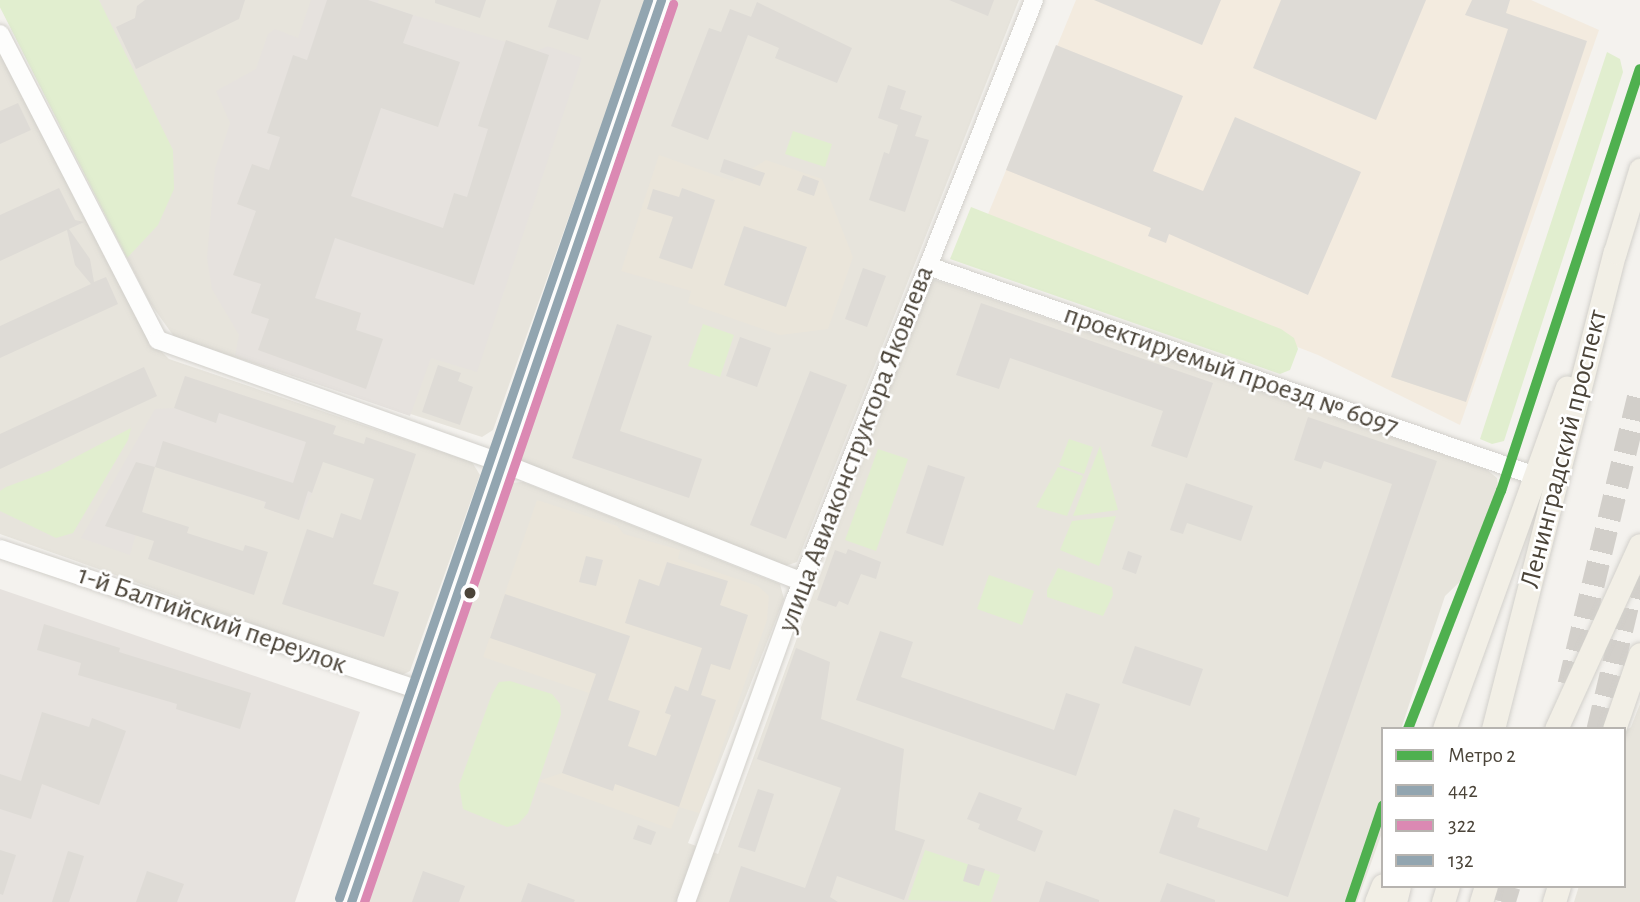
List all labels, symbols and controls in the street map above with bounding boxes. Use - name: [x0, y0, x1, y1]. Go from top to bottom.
- street label: улица Авиаконструктора Яковлева: [771, 261, 941, 637]
- street label: проектируемый проезд № 6097: [1059, 298, 1403, 444]
- street label: Ленинградский проспект: [1513, 306, 1615, 592]
- street label: 1-й Балтийский переулок: [73, 558, 351, 682]
- unlabelled marker: [463, 586, 477, 600]
- legend: [1381, 727, 1626, 888]
- text: Метро 2: [1448, 745, 1516, 766]
- text: 442: [1448, 780, 1478, 801]
- text: 322: [1448, 815, 1476, 836]
- text: 132: [1448, 850, 1473, 871]

